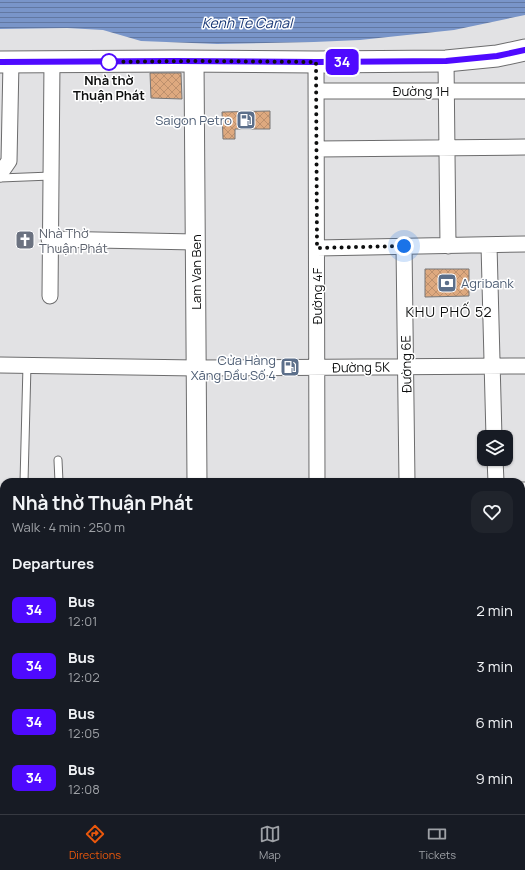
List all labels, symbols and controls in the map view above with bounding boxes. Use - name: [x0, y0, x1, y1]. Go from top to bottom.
- water label: Kenh Te Canal: [202, 13, 294, 32]
- line badge: 34: [324, 49, 360, 75]
- text: 34: [334, 52, 350, 71]
- marker: Nhà thờ Thuận Phát: [100, 53, 118, 71]
- place label: Nhà thờ Thuận Phát: [73, 71, 145, 104]
- street label: Đường 1H: [393, 82, 449, 100]
- fuel station icon: Saigon Petro: [235, 109, 257, 131]
- place label: Saigon Petro: [155, 111, 232, 129]
- place label: Nhà Thờ Thuận Phát: [39, 224, 108, 257]
- church icon: Nhà Thờ Thuận Phát: [14, 229, 36, 251]
- street label: Lam Van Ben: [187, 234, 205, 310]
- your location: [394, 236, 414, 256]
- street label: Đường 4F: [308, 267, 326, 324]
- bank icon: Agribank: [436, 272, 458, 294]
- place label: Agribank: [461, 274, 514, 292]
- district label: KHU PHỐ 52: [405, 301, 493, 321]
- street label: Đường 6E: [396, 335, 416, 393]
- place label: Cửa Hàng Xăng Dầu Số 4: [191, 351, 276, 384]
- fuel station icon: Cửa Hàng Xăng Dầu Số 4: [279, 356, 301, 378]
- street label: Đường 5K: [332, 357, 390, 377]
- map controls: [477, 430, 513, 466]
- button: layers: [477, 430, 513, 466]
- text: Nhà thờ Thuận Phát: [12, 490, 193, 516]
- button: heart: [471, 491, 513, 533]
- text: Walk · 4 min · 250 m: [12, 518, 125, 536]
- text: Departures: [12, 553, 94, 574]
- text: Bus: [68, 591, 95, 612]
- text: 34: [26, 600, 42, 619]
- text: 2 min: [476, 600, 513, 621]
- text: 12:01: [68, 612, 97, 630]
- text: Bus: [68, 647, 95, 668]
- text: 34: [26, 656, 42, 675]
- text: 3 min: [477, 656, 513, 677]
- text: 12:02: [68, 668, 100, 686]
- text: Bus: [68, 703, 95, 724]
- text: 34: [26, 712, 42, 731]
- text: 6 min: [476, 712, 513, 733]
- text: 12:05: [68, 724, 100, 742]
- text: Bus: [68, 759, 95, 780]
- text: 34: [26, 768, 42, 787]
- text: 9 min: [476, 768, 513, 789]
- text: 12:08: [68, 780, 100, 798]
- tab: Directions: [69, 823, 121, 862]
- tab: Map: [259, 823, 281, 862]
- tab: Tickets: [419, 823, 456, 862]

